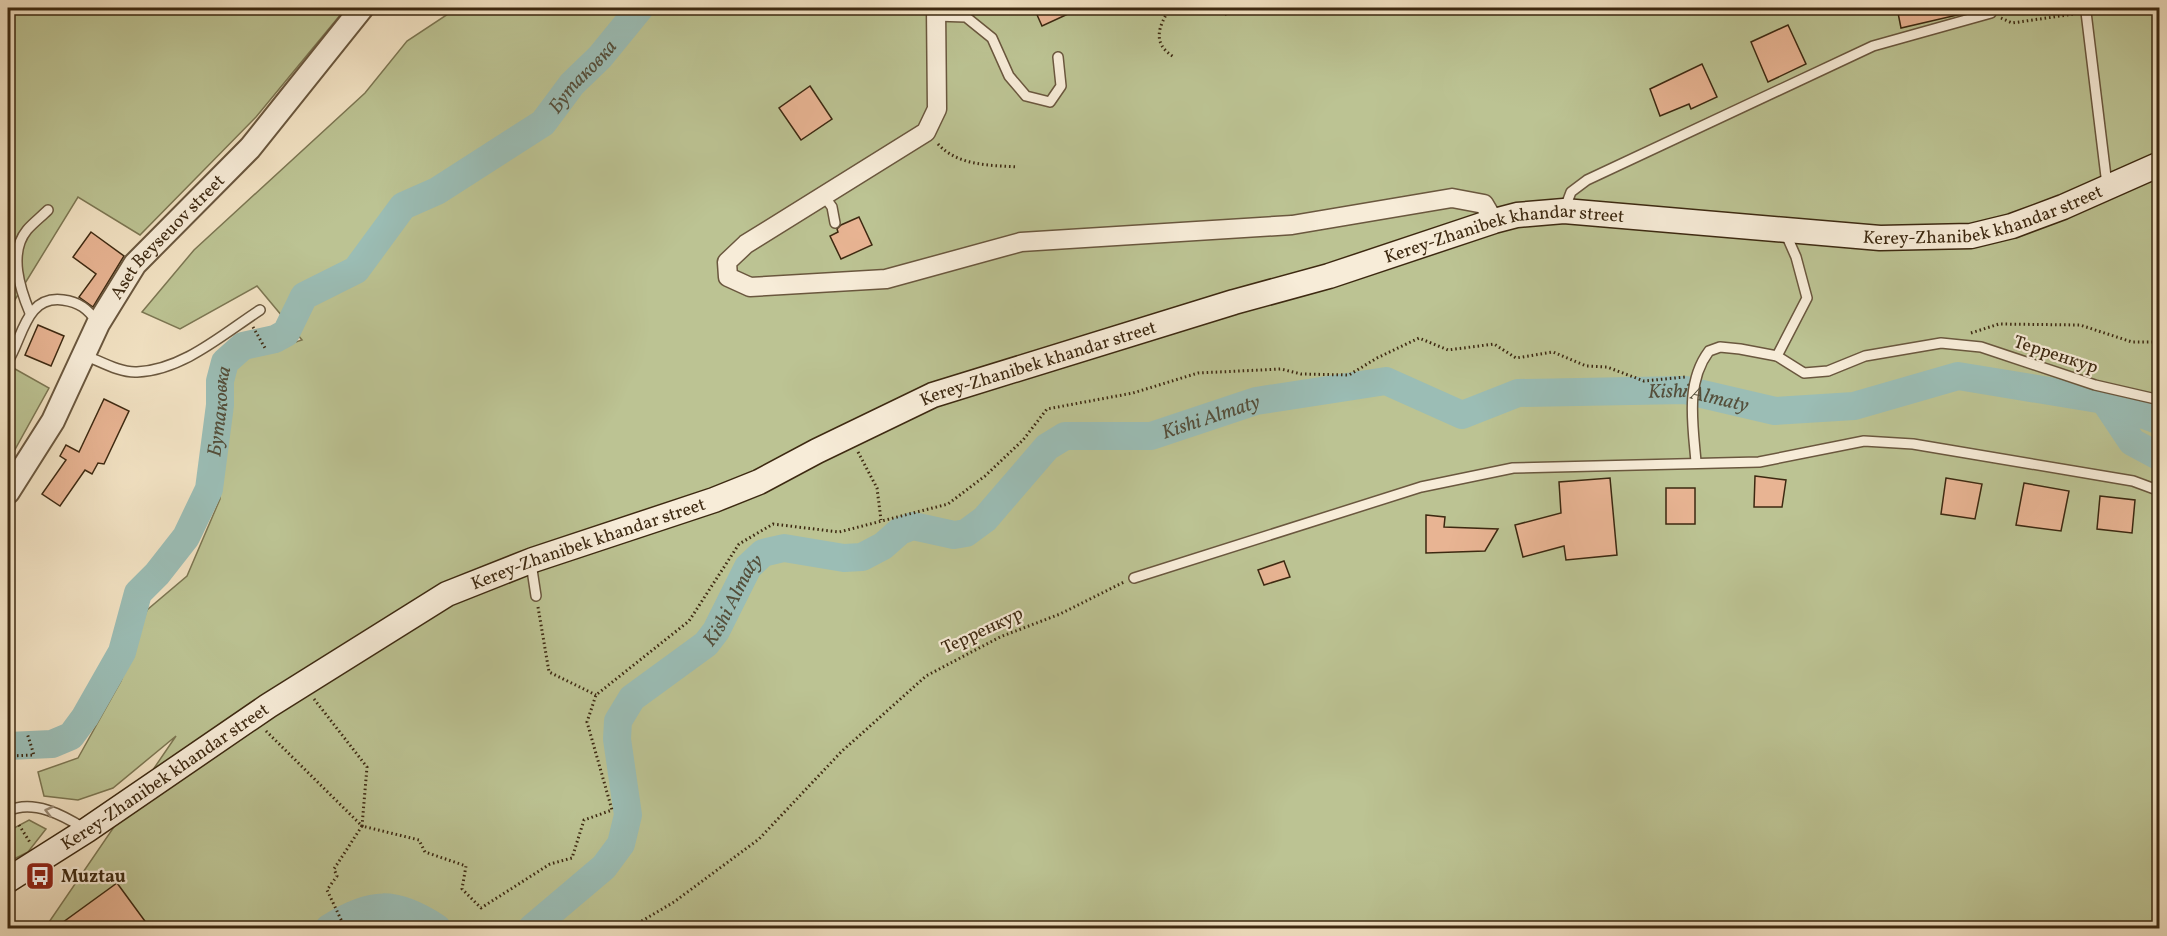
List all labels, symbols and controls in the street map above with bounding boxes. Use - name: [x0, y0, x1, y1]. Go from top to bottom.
- water label: Бутаковка: [543, 35, 625, 120]
- street label: Aset Beyseuov street: [105, 169, 231, 305]
- street label: Kerey-Zhanibek khandar street: [1862, 180, 2107, 252]
- street label: Kerey-Zhanibek khandar street: [1381, 200, 1625, 271]
- street label: Kerey-Zhanibek khandar street: [916, 316, 1160, 413]
- street label: Терренкур: [2010, 330, 2101, 381]
- water label: Бутаковка: [201, 363, 239, 458]
- water label: Kіshі Almaty: [1648, 378, 1751, 420]
- water label: Kіshі Almaty: [1158, 389, 1264, 448]
- street label: Kerey-Zhanibek khandar street: [468, 493, 709, 597]
- water label: Kіshі Almaty: [697, 548, 770, 653]
- street label: Терренкур: [938, 602, 1028, 661]
- street label: Kerey-Zhanibek khandar street: [57, 698, 275, 857]
- one-way arrow: [44, 806, 54, 819]
- bus stop icon: Muztau: [24, 860, 56, 892]
- place label: Muztau: [61, 865, 126, 890]

